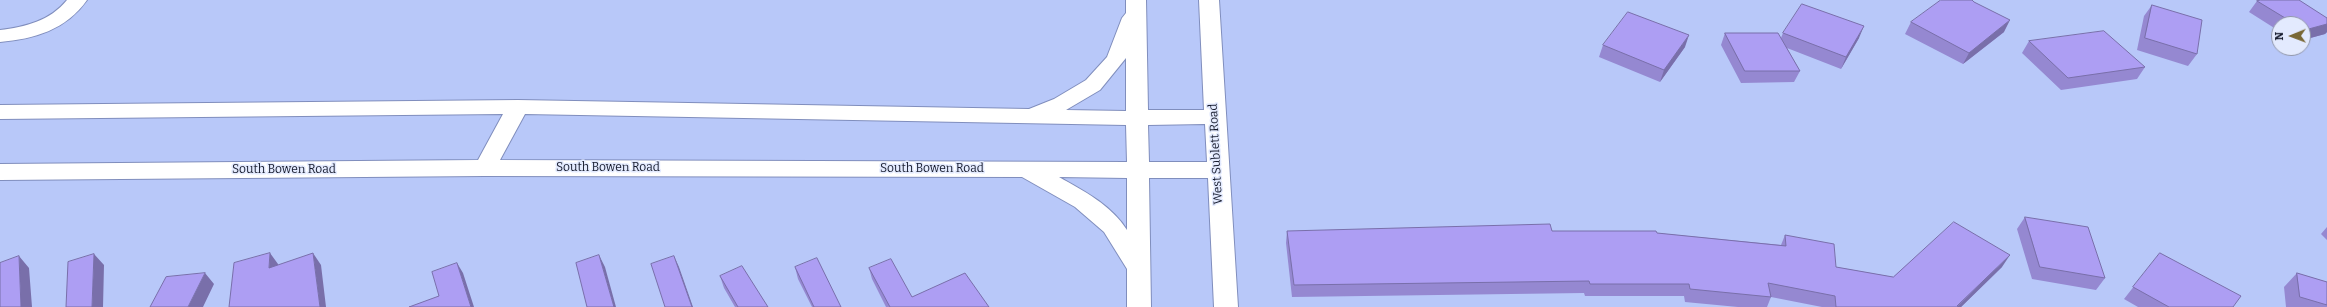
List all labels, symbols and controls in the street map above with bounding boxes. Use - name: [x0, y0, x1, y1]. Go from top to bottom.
- north arrow: [2271, 16, 2311, 56]
- text: N: [2273, 32, 2286, 41]
- street label: West Sublett Road: [1206, 103, 1226, 205]
- street label: South Bowen Road: [556, 161, 660, 175]
- street label: South Bowen Road: [880, 162, 984, 176]
- street label: South Bowen Road: [232, 163, 336, 177]

